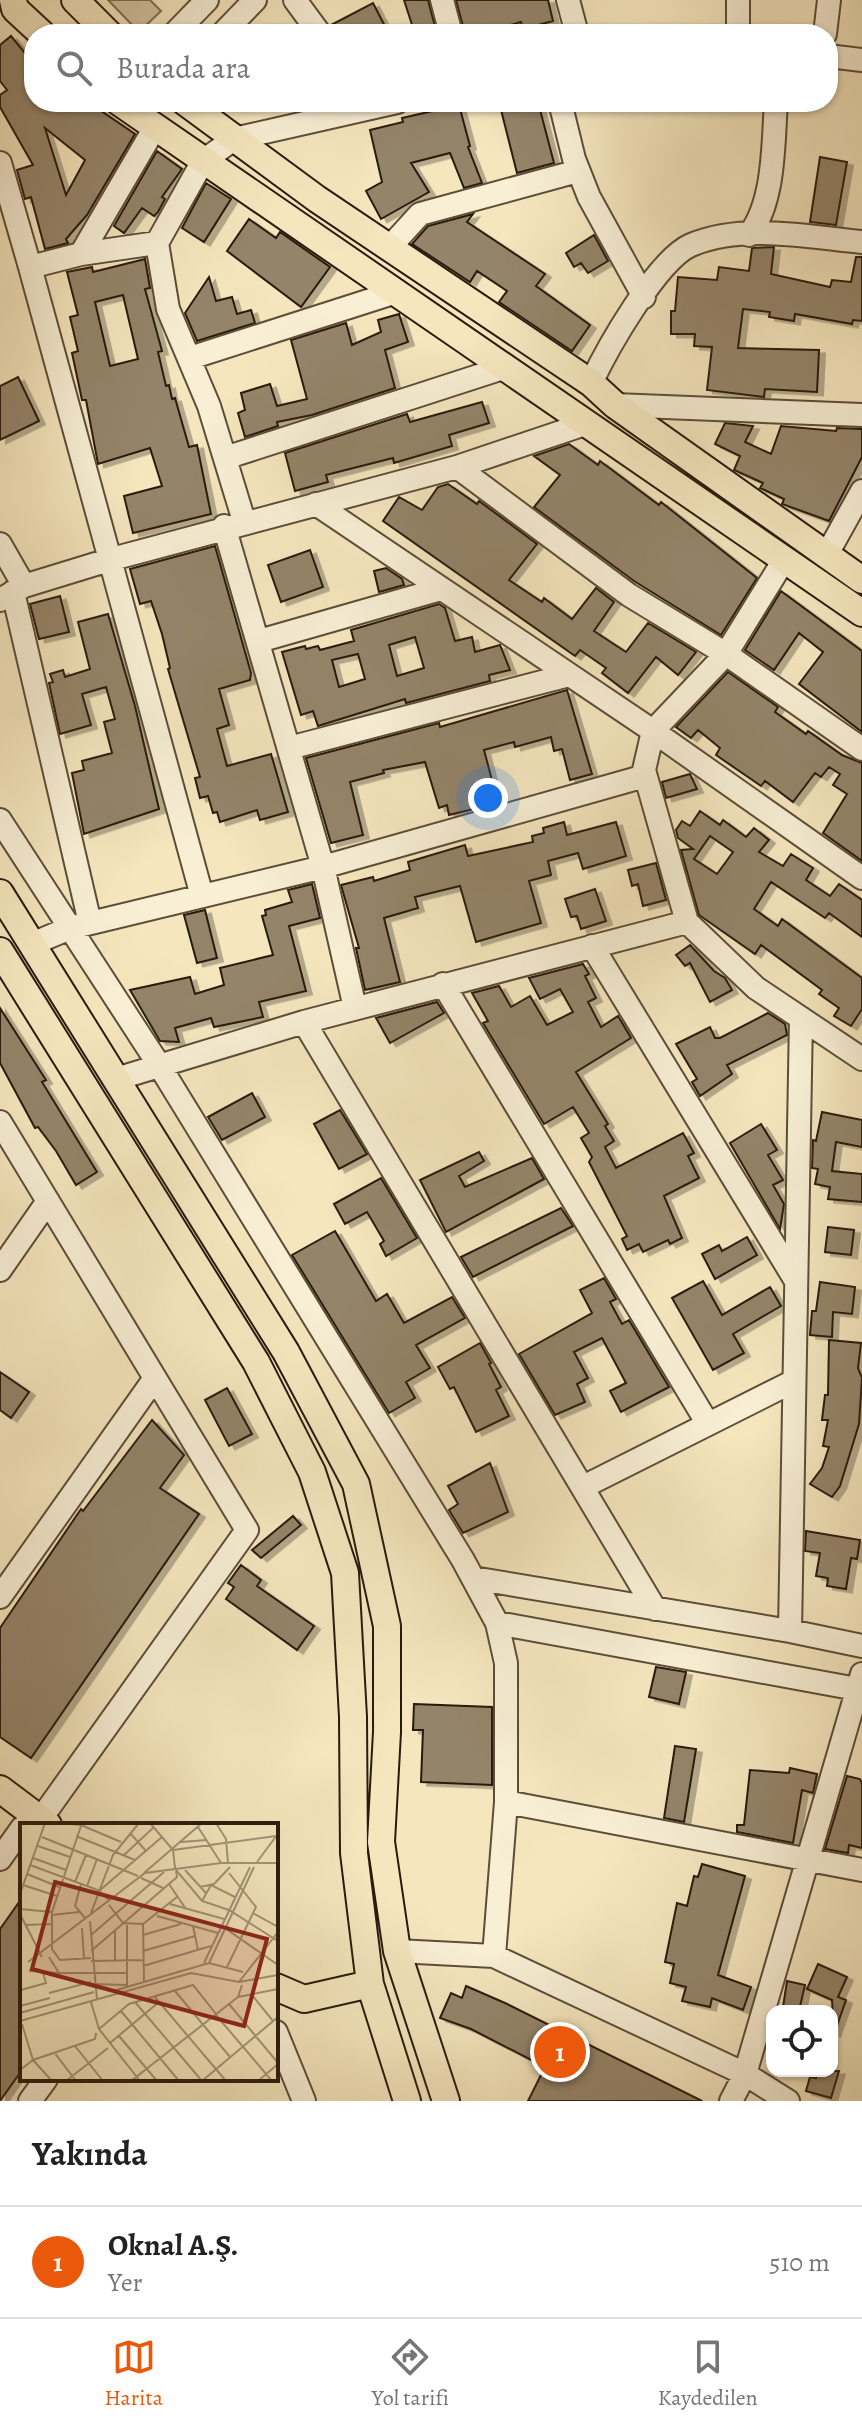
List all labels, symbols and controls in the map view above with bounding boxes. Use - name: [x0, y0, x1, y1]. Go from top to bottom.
- search box: [24, 24, 838, 112]
- icon: search: [52, 46, 96, 90]
- text: Burada ara: [116, 48, 251, 88]
- your location: [468, 778, 508, 818]
- inset map: [20, 1823, 278, 2081]
- map controls: [766, 2005, 838, 2077]
- button: locate: [766, 2005, 838, 2077]
- pin: 1: [534, 2022, 586, 2082]
- text: Yakında: [32, 2130, 148, 2177]
- text: Oknal A.Ş.: [108, 2225, 239, 2265]
- text: 1: [53, 2245, 63, 2280]
- text: 510 m: [769, 2245, 830, 2280]
- text: Yer: [108, 2265, 143, 2300]
- tab: Harita: [104, 2335, 163, 2413]
- tab: Yol tarifi: [372, 2335, 449, 2413]
- tab: Kaydedilen: [658, 2335, 758, 2413]

